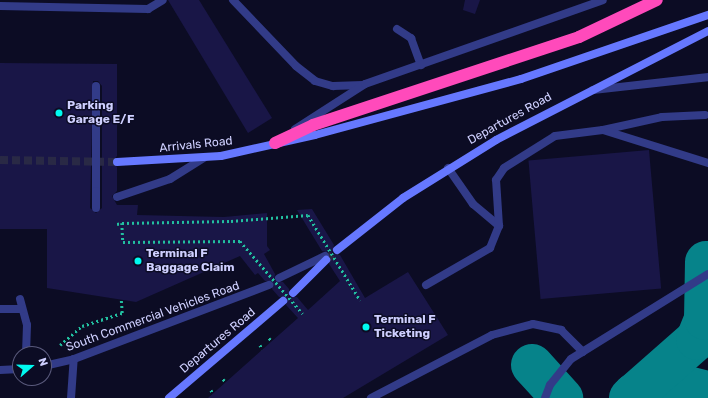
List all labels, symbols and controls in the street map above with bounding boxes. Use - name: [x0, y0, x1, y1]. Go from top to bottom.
- street label: Departures Road: [465, 90, 555, 148]
- place label: Parking Garage E/F: [67, 99, 134, 127]
- marker: Parking Garage E/F: [54, 108, 64, 118]
- street label: Arrivals Road: [159, 134, 233, 156]
- place label: Terminal F Baggage Claim: [146, 247, 234, 275]
- marker: Terminal F Baggage Claim: [133, 256, 143, 266]
- street label: South Commercial Vehicles Road: [64, 279, 242, 355]
- street label: Departures Road: [177, 305, 259, 377]
- place label: Terminal F Ticketing: [374, 313, 436, 341]
- marker: Terminal F Ticketing: [361, 322, 371, 332]
- north arrow: [12, 346, 52, 386]
- text: N: [35, 356, 50, 368]

